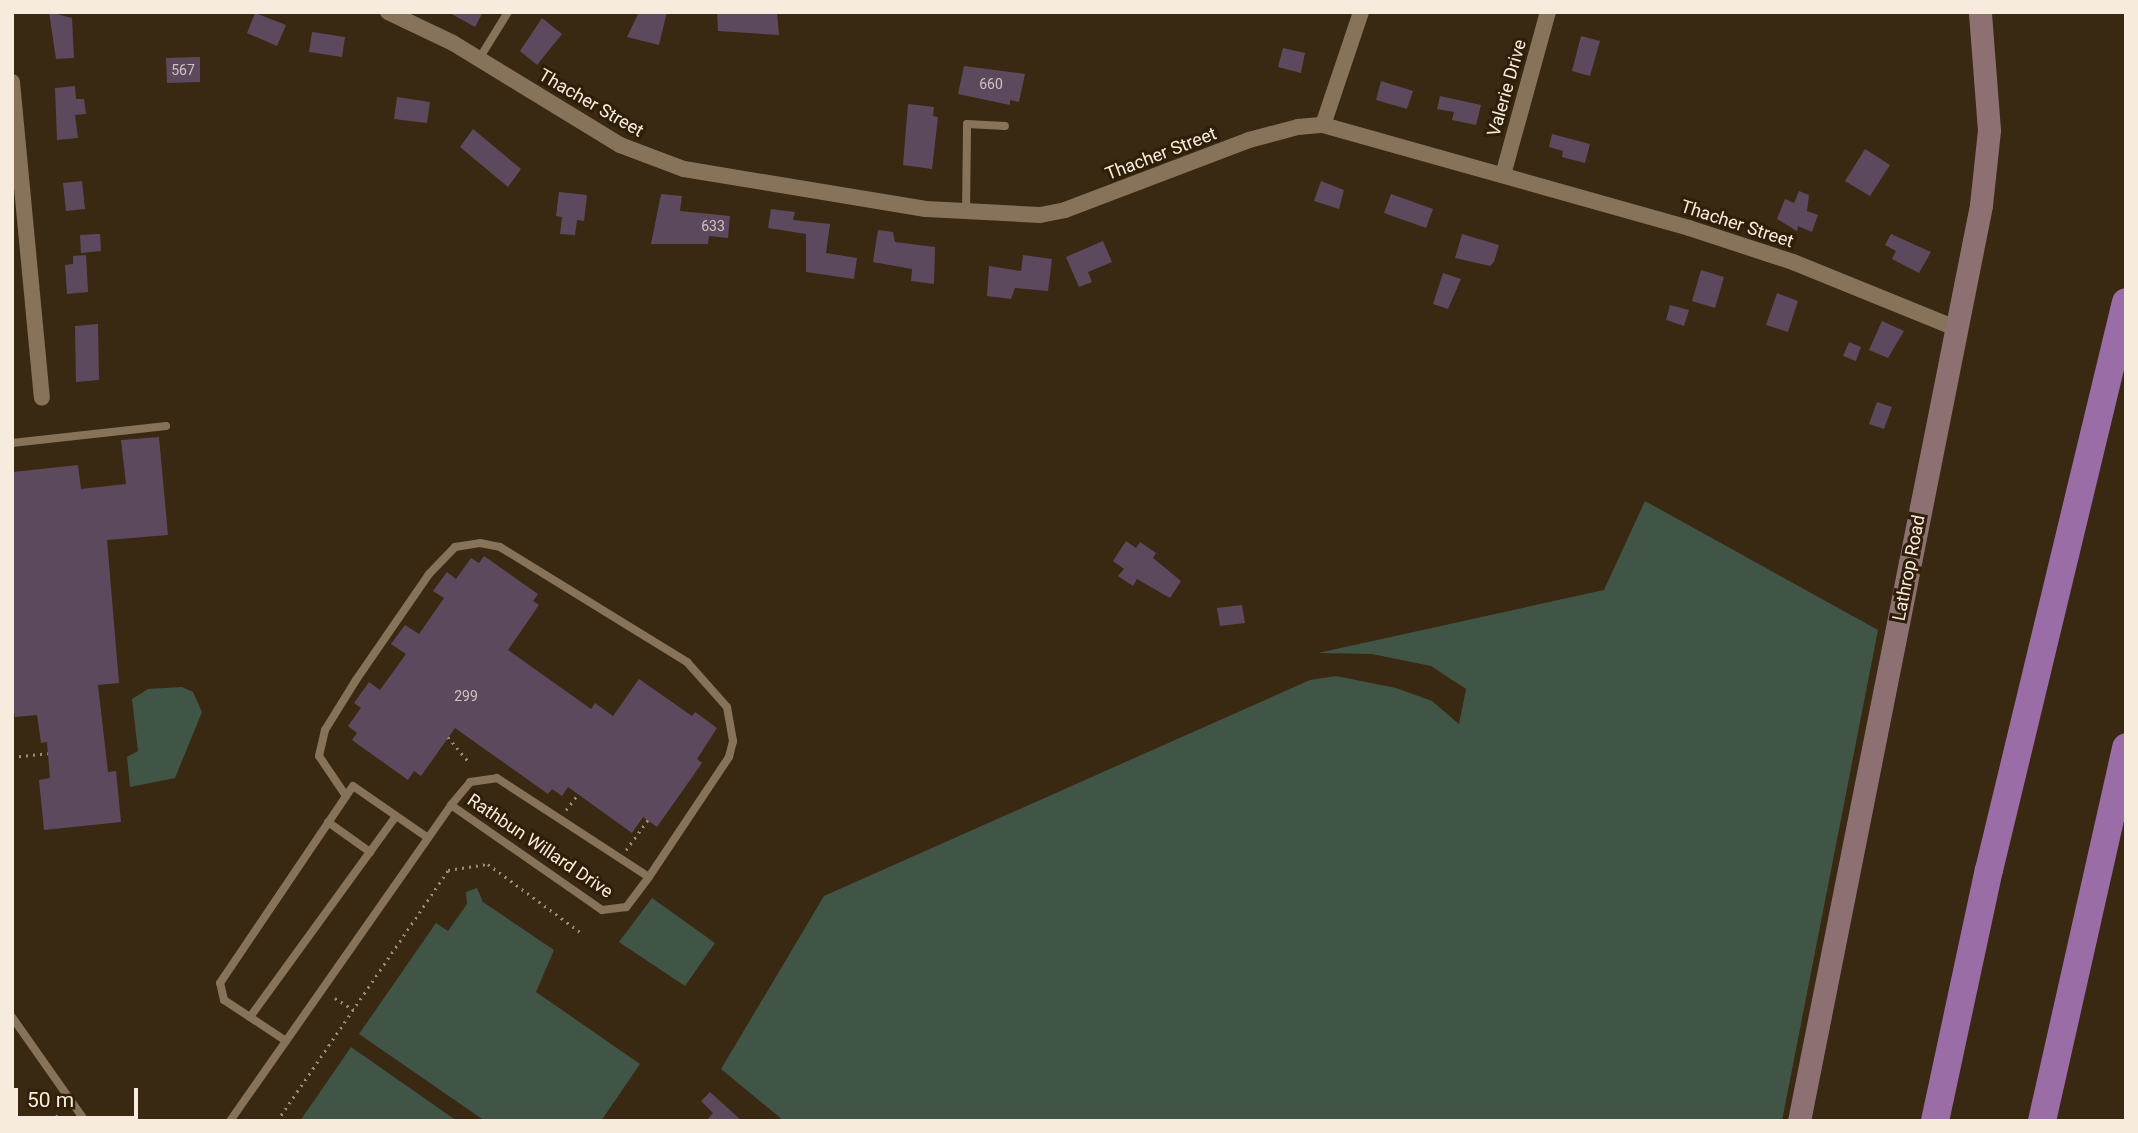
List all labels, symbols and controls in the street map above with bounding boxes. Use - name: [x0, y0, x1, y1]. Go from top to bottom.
- street label: Valerie Drive: [1483, 37, 1531, 139]
- house number: 567: [171, 62, 195, 78]
- street label: Thacher Street: [535, 64, 647, 142]
- house number: 660: [979, 76, 1003, 92]
- street label: Thacher Street: [1102, 123, 1220, 185]
- street label: Thacher Street: [1678, 196, 1796, 252]
- house number: 633: [701, 218, 725, 234]
- street label: Lathrop Road: [1888, 513, 1930, 623]
- house number: 299: [454, 688, 478, 704]
- street label: Rathbun Willard Drive: [463, 789, 617, 903]
- scale bar: [18, 1074, 142, 1118]
- text: 50 m: [27, 1088, 74, 1112]

